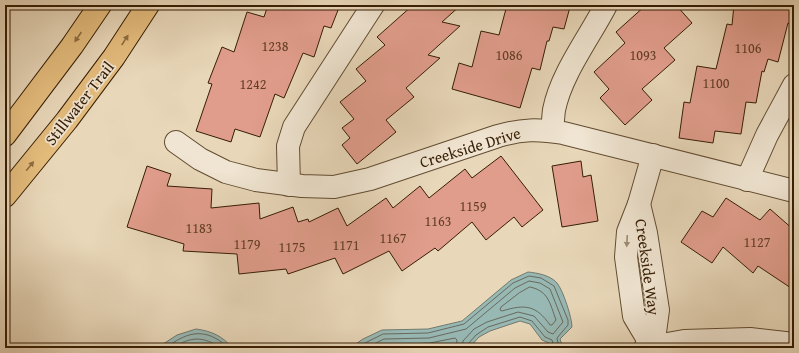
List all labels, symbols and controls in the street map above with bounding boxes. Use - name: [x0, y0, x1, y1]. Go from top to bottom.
- one-way arrow: [74, 32, 82, 43]
- one-way arrow: [121, 35, 129, 46]
- house number: 1238: [262, 36, 289, 56]
- house number: 1106: [735, 38, 762, 58]
- house number: 1086: [496, 45, 523, 65]
- house number: 1093: [630, 45, 656, 65]
- street label: Stillwater Trail: [39, 55, 120, 150]
- house number: 1100: [703, 73, 730, 93]
- house number: 1242: [240, 74, 266, 94]
- street label: Creekside Drive: [417, 120, 523, 174]
- one-way arrow: [25, 161, 34, 172]
- house number: 1159: [460, 196, 487, 216]
- house number: 1163: [425, 211, 451, 231]
- street label: Creekside Way: [629, 217, 667, 317]
- house number: 1183: [186, 218, 212, 238]
- house number: 1167: [380, 228, 407, 248]
- house number: 1127: [744, 232, 771, 252]
- house number: 1179: [234, 234, 261, 254]
- house number: 1171: [333, 235, 359, 255]
- one-way arrow: [624, 235, 630, 248]
- house number: 1175: [279, 237, 305, 257]

